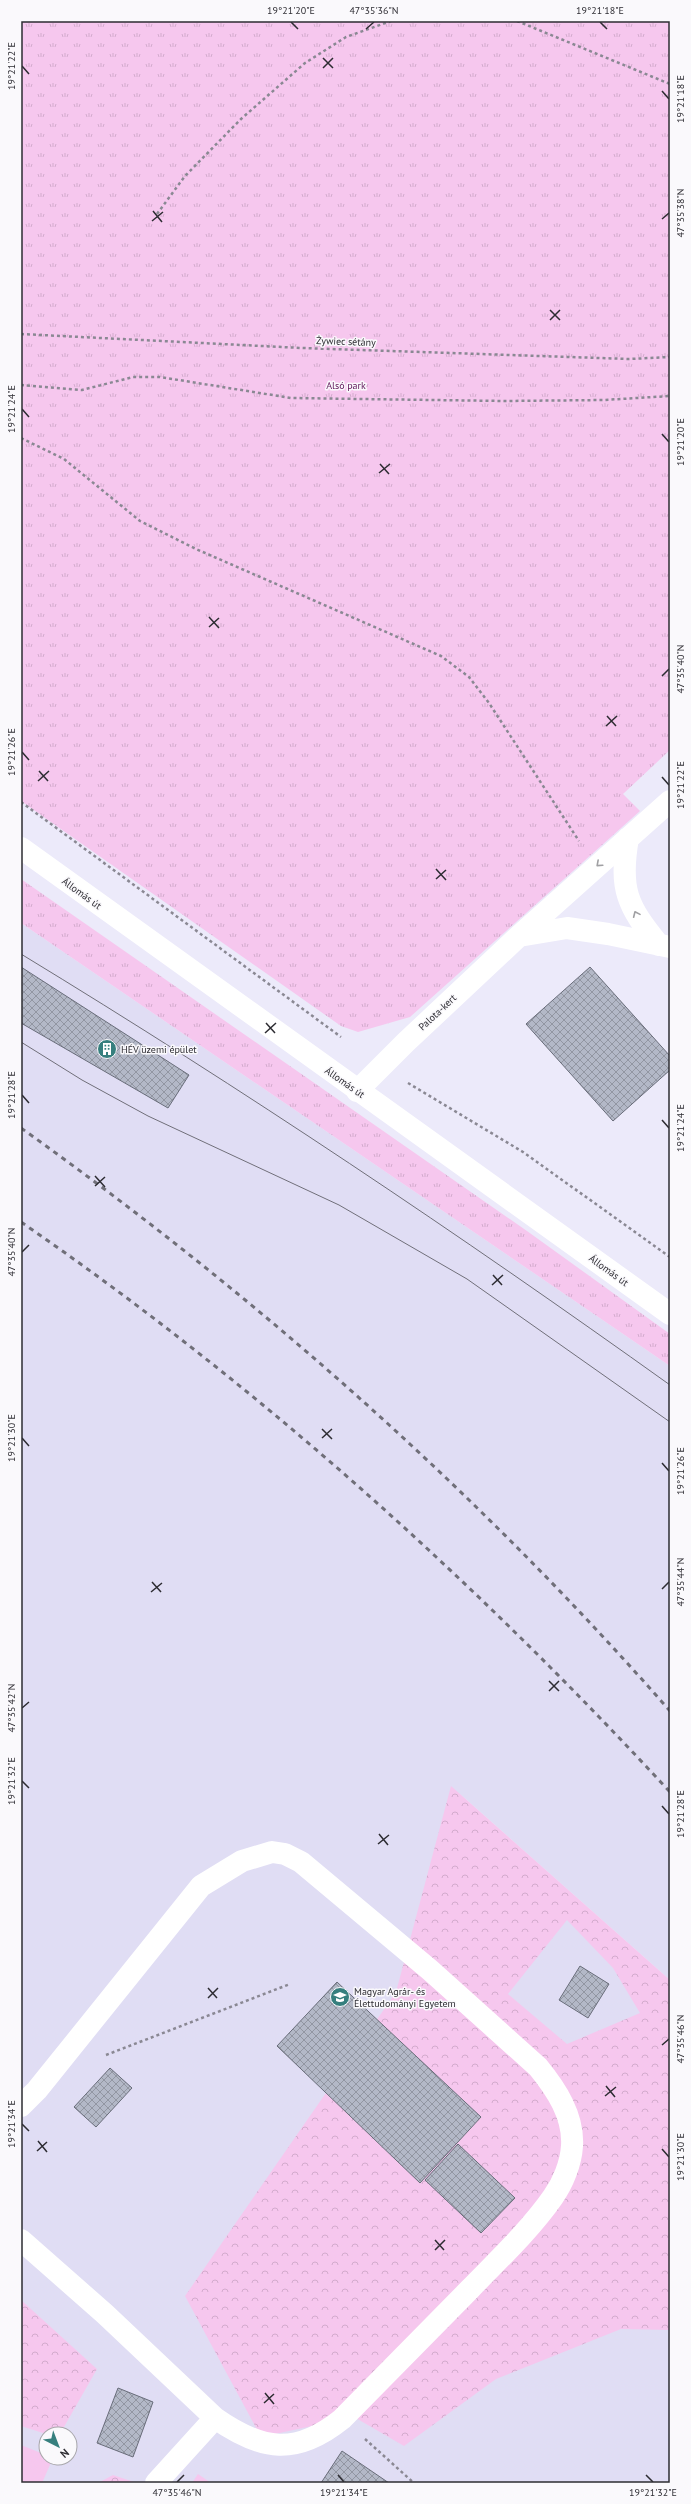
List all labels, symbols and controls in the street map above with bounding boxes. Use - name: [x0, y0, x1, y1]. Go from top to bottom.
- text: 19°21'20"E: [267, 4, 315, 17]
- text: 47°35'36"N: [349, 4, 399, 17]
- text: 19°21'18"E: [576, 4, 624, 17]
- text: 19°21'22"E: [5, 42, 18, 90]
- text: 19°21'18"E: [674, 75, 687, 123]
- text: 47°35'38"N: [674, 188, 687, 238]
- street label: Żywiec sétány: [316, 334, 376, 349]
- park label: Alsó park: [326, 379, 366, 392]
- text: 19°21'24"E: [5, 385, 18, 433]
- text: 19°21'20"E: [674, 418, 687, 466]
- text: 47°35'40"N: [674, 644, 687, 694]
- text: 19°21'26"E: [5, 728, 18, 776]
- text: 19°21'22"E: [674, 761, 687, 809]
- one-way arrow: [597, 860, 604, 867]
- street label: Állomás út: [59, 875, 105, 912]
- one-way arrow: [633, 910, 641, 918]
- street label: Palota-kert: [416, 991, 460, 1033]
- building icon: HÉV üzemi épület: [96, 1038, 118, 1060]
- place label: HÉV üzemi épület: [121, 1043, 197, 1056]
- street label: Állomás út: [322, 1064, 368, 1101]
- text: 19°21'28"E: [5, 1071, 18, 1119]
- text: 19°21'24"E: [674, 1104, 687, 1152]
- text: 47°35'40"N: [5, 1227, 18, 1277]
- street label: Állomás út: [586, 1252, 632, 1289]
- text: 19°21'30"E: [5, 1414, 18, 1462]
- text: 19°21'26"E: [674, 1447, 687, 1495]
- text: 47°35'44"N: [674, 1557, 687, 1607]
- text: 47°35'42"N: [5, 1683, 18, 1733]
- text: 19°21'32"E: [5, 1757, 18, 1805]
- text: 19°21'28"E: [674, 1790, 687, 1838]
- place label: Magyar Agrár- és Élettudományi Egyetem: [354, 1985, 456, 2010]
- school or university icon: Magyar Agrár- és Élettudományi Egyetem: [329, 1986, 351, 2008]
- text: 47°35'46"N: [674, 2014, 687, 2064]
- text: 19°21'34"E: [5, 2100, 18, 2148]
- text: 19°21'30"E: [674, 2133, 687, 2181]
- north arrow: [38, 2426, 78, 2466]
- text: N: [57, 2446, 72, 2461]
- text: 47°35'46"N: [152, 2486, 202, 2499]
- text: 19°21'34"E: [320, 2486, 368, 2499]
- text: 19°21'32"E: [629, 2486, 677, 2499]

